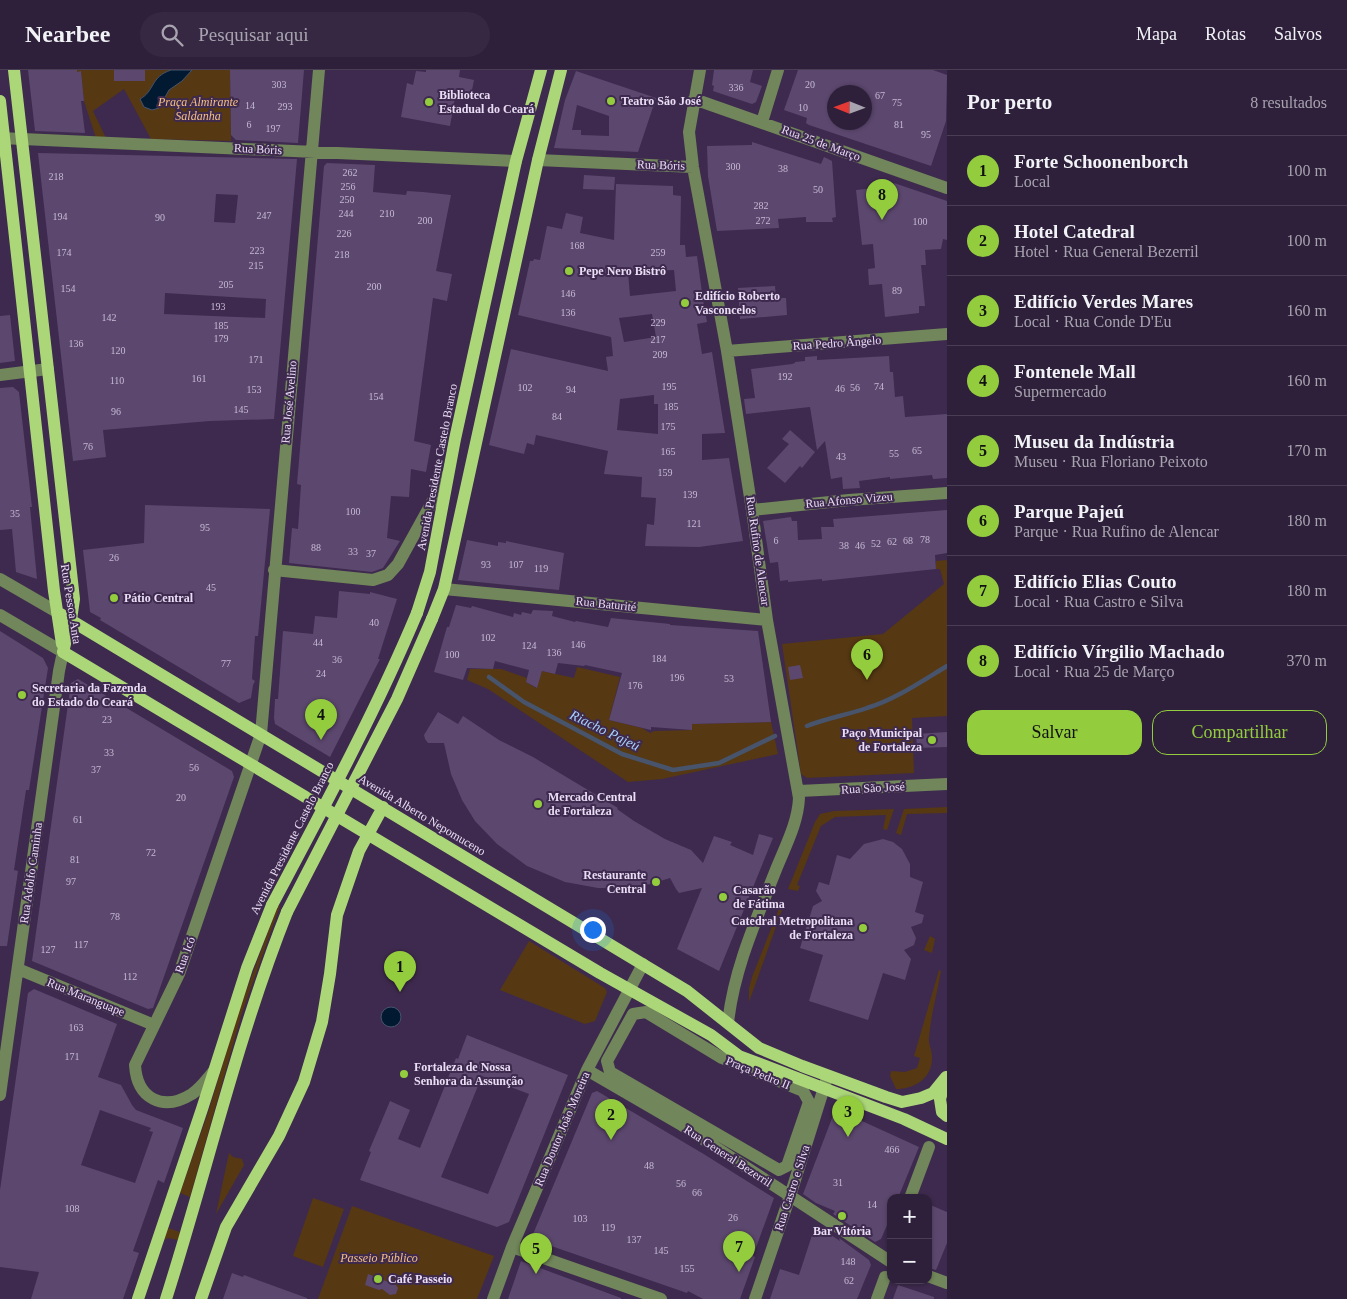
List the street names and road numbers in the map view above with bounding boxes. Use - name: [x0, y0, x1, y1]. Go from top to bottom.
- street label: Rua 25 de Março: [780, 122, 862, 164]
- street label: Rua Bóris: [233, 141, 283, 157]
- street label: Rua Bóris: [637, 157, 686, 173]
- street label: Rua Pedro Ângelo: [792, 333, 882, 353]
- street label: Rua José Avelino: [278, 360, 300, 444]
- street label: Avenida Presidente Castelo Branco: [414, 383, 460, 551]
- street label: Rua Afonso Vizeu: [805, 489, 893, 511]
- street label: Rua Rufino de Alencar: [743, 495, 773, 607]
- street label: Rua Pessoa Anta: [58, 563, 84, 646]
- street label: Rua Baturité: [575, 594, 637, 614]
- street label: Avenida Presidente Castelo Branco: [247, 759, 337, 917]
- street label: Avenida Alberto Nepomuceno: [356, 771, 488, 859]
- street label: Rua São José: [841, 779, 905, 797]
- street label: Rua Adolfo Caminha: [17, 821, 45, 924]
- street label: Rua Icó: [172, 935, 198, 975]
- street label: Rua Maranguape: [45, 975, 127, 1019]
- street label: Praça Pedro II: [724, 1054, 792, 1092]
- street label: Rua Doutor João Moreira: [532, 1069, 593, 1188]
- street label: Rua General Bezerril: [681, 1122, 775, 1190]
- street label: Rua Castro e Silva: [771, 1143, 813, 1233]

